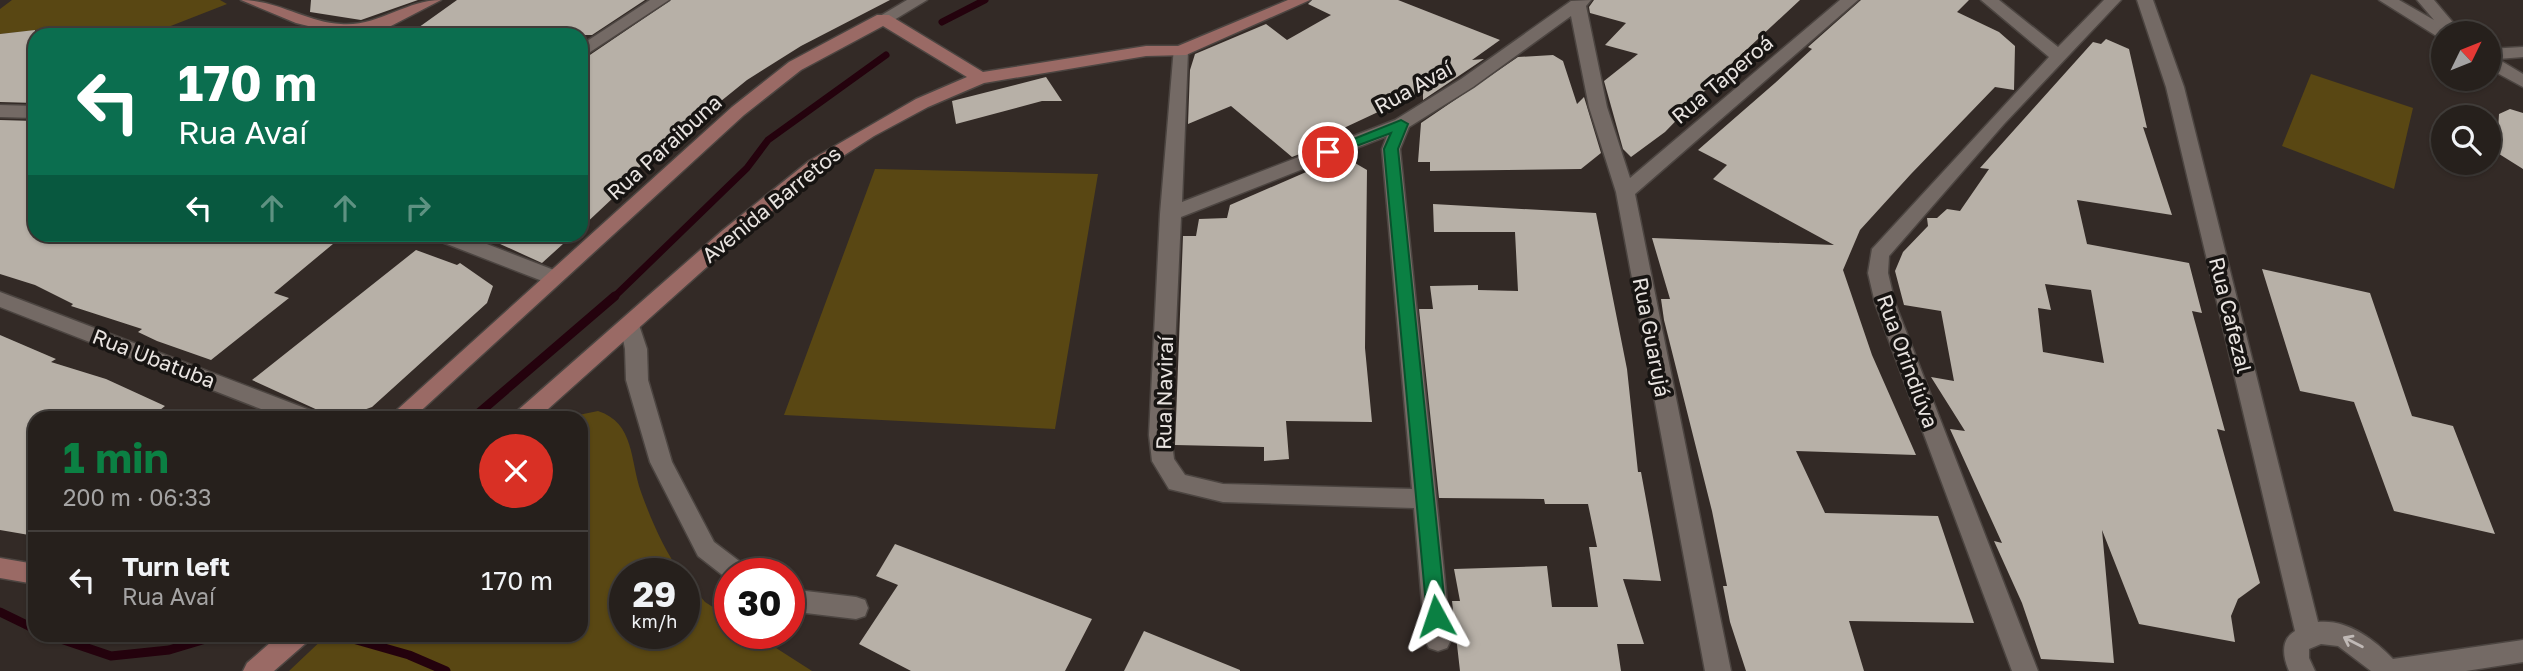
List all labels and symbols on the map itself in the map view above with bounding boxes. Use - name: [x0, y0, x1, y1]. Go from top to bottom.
- north arrow: [2431, 21, 2501, 91]
- street label: Rua Taperoá: [1666, 29, 1778, 129]
- street label: Rua Avaí: [1369, 54, 1458, 119]
- street label: Rua Paraibuna: [601, 89, 727, 205]
- pin: [1298, 122, 1358, 182]
- street label: Avenida Barretos: [696, 140, 846, 268]
- street label: Rua Cafezal: [2204, 254, 2258, 376]
- street label: Rua Guarujá: [1628, 275, 1676, 399]
- street label: Rua Orindiúva: [1872, 291, 1944, 431]
- street label: Rua Ubatuba: [89, 323, 219, 393]
- street label: Rua Naviraí: [1150, 334, 1178, 450]
- speed limit sign: 30: [714, 558, 805, 649]
- position arrow: [1399, 579, 1473, 653]
- one-way arrow: [2343, 634, 2363, 648]

